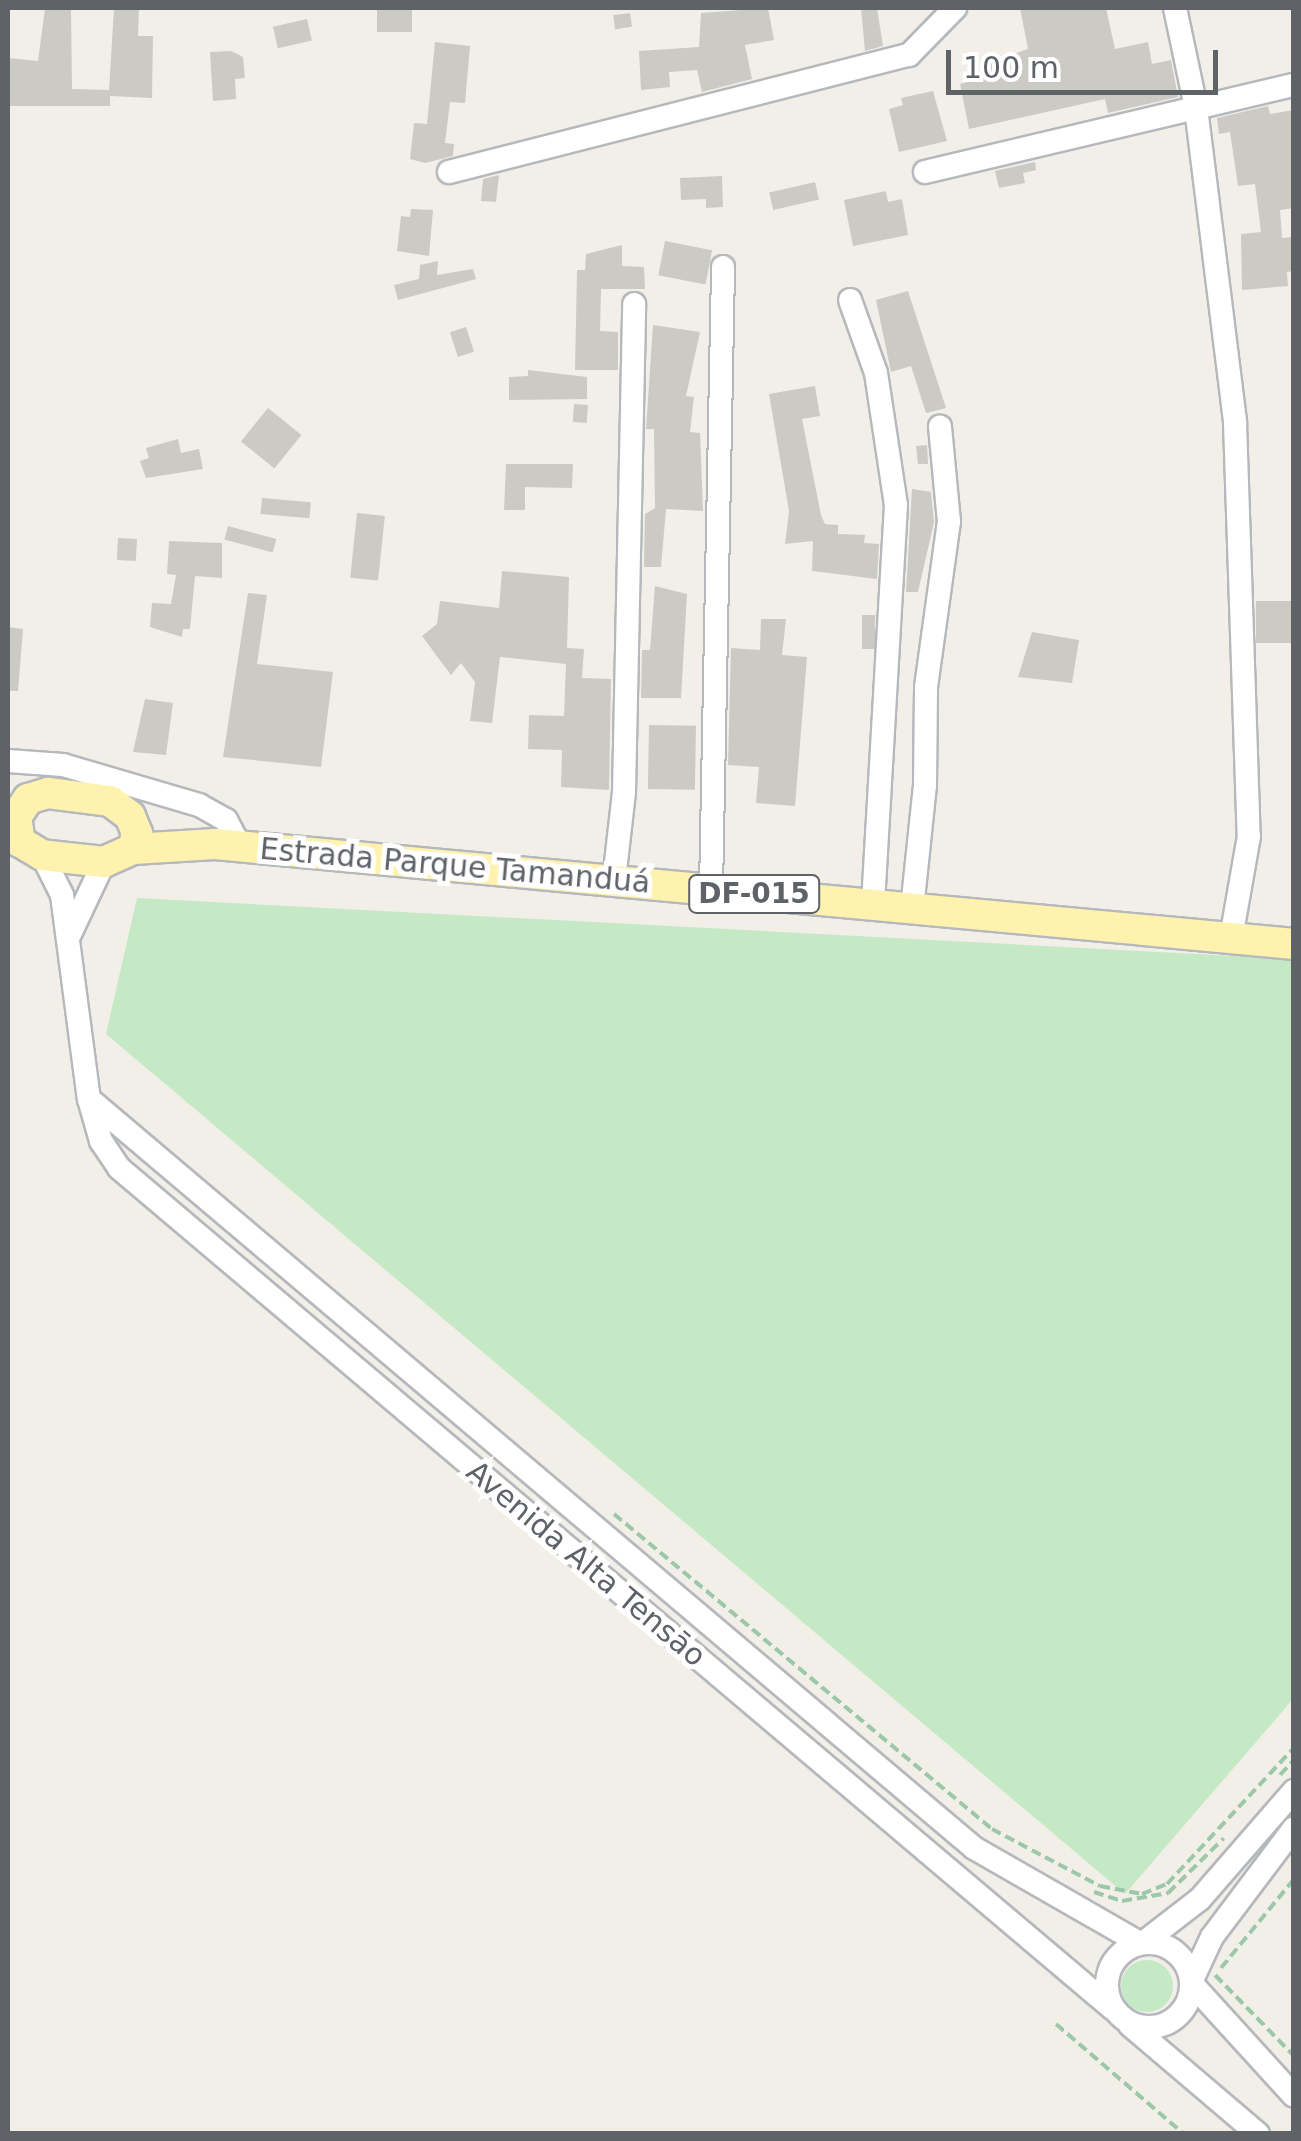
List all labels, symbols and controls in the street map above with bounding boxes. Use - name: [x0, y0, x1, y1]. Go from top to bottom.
- scale bar: [951, 30, 1224, 92]
- text: 100 m: [963, 50, 1059, 85]
- street label: Estrada Parque Tamanduá: [258, 831, 652, 901]
- road number: DF-015: [686, 871, 822, 917]
- street label: Avenida Alta Tensāo: [459, 1454, 713, 1674]

